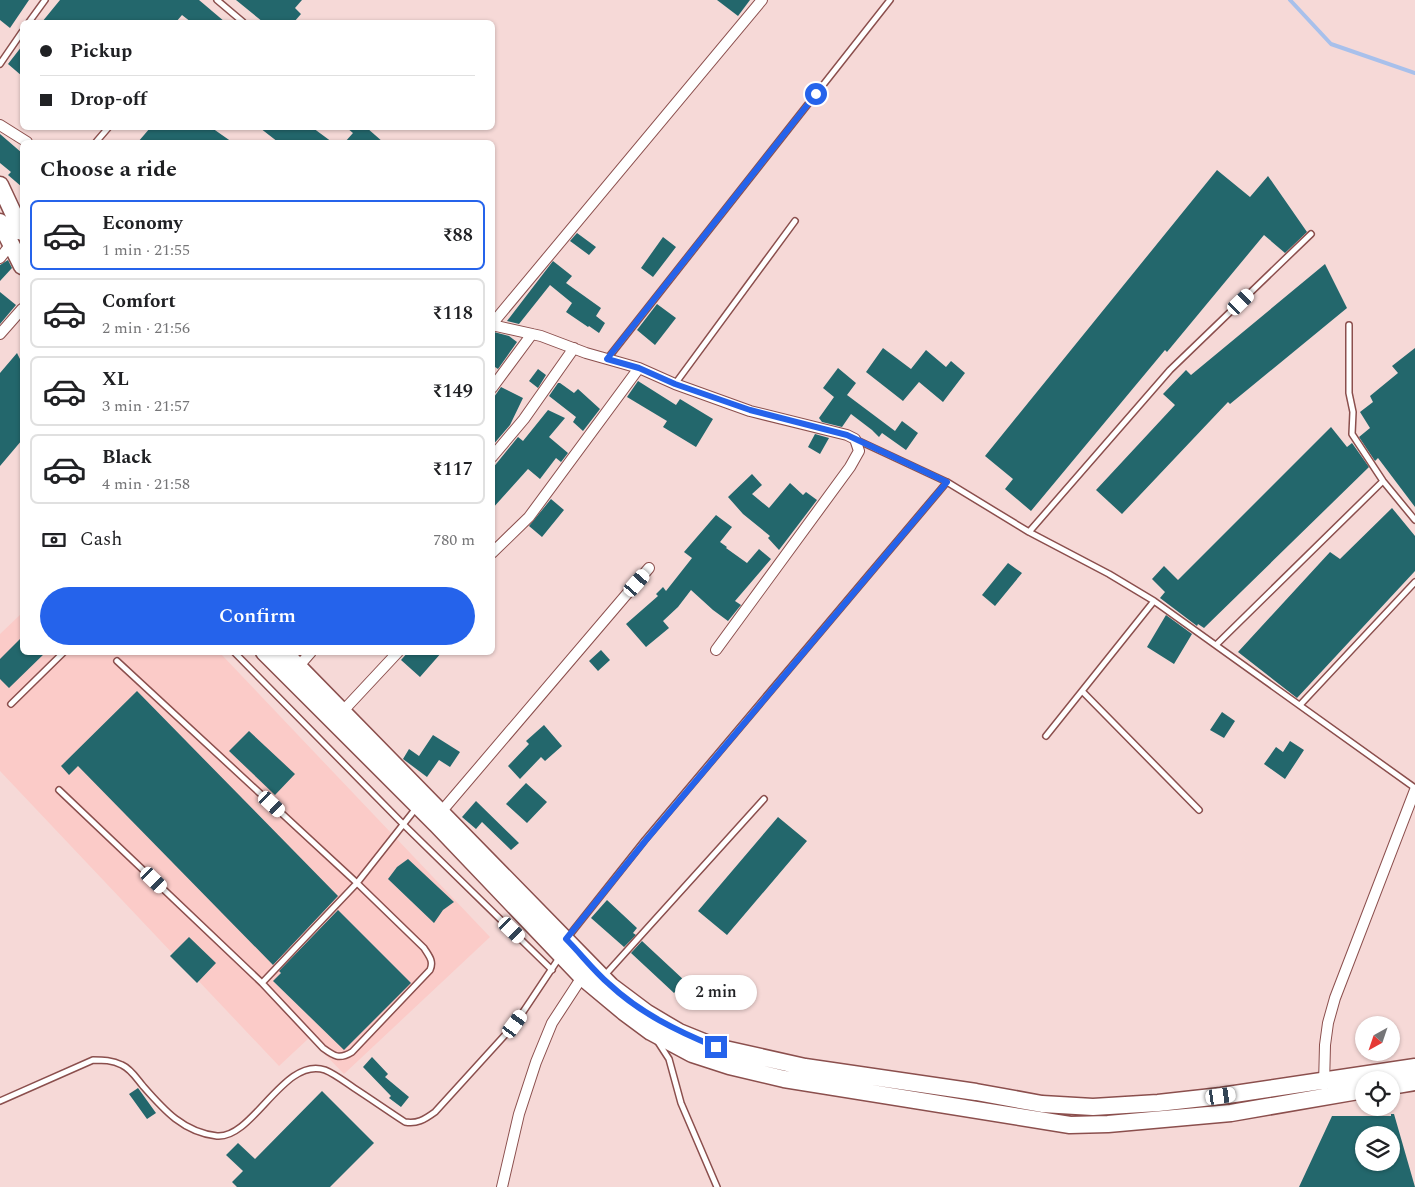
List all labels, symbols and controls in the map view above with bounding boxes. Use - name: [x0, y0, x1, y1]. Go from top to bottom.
- text: Pickup: [70, 37, 132, 66]
- route start: [805, 83, 827, 105]
- text: Drop-off: [70, 85, 147, 114]
- text: Choose a ride: [40, 153, 177, 186]
- text: Economy: [102, 209, 183, 238]
- icon: car: [42, 213, 87, 258]
- text: ₹88: [442, 221, 473, 250]
- text: 1 min · 21:55: [102, 238, 190, 262]
- car: [1225, 286, 1257, 318]
- text: Comfort: [102, 287, 176, 316]
- icon: car: [42, 291, 87, 336]
- text: ₹118: [432, 299, 473, 328]
- text: 2 min · 21:56: [102, 316, 190, 340]
- text: XL: [102, 365, 129, 394]
- icon: car: [42, 369, 87, 414]
- text: ₹149: [432, 377, 473, 406]
- text: 3 min · 21:57: [102, 394, 190, 418]
- text: Black: [102, 443, 152, 472]
- icon: car: [42, 447, 87, 492]
- text: ₹117: [432, 455, 473, 484]
- text: 4 min · 21:58: [102, 472, 190, 496]
- text: Cash: [80, 525, 122, 554]
- icon: cash: [40, 526, 68, 554]
- text: 780 m: [433, 528, 475, 552]
- car: [621, 567, 652, 599]
- button: Confirm: [40, 587, 475, 645]
- car: [255, 788, 288, 820]
- car: [137, 864, 170, 896]
- car: [495, 914, 528, 946]
- callout: 2 min: [675, 974, 757, 1010]
- text: 2 min: [695, 980, 737, 1004]
- car: [500, 1007, 529, 1041]
- north arrow: [1355, 1016, 1400, 1061]
- map controls: [1355, 1016, 1400, 1171]
- route end: [705, 1036, 727, 1058]
- button: locate: [1355, 1071, 1400, 1116]
- car: [1205, 1086, 1236, 1106]
- button: layers: [1355, 1126, 1400, 1171]

